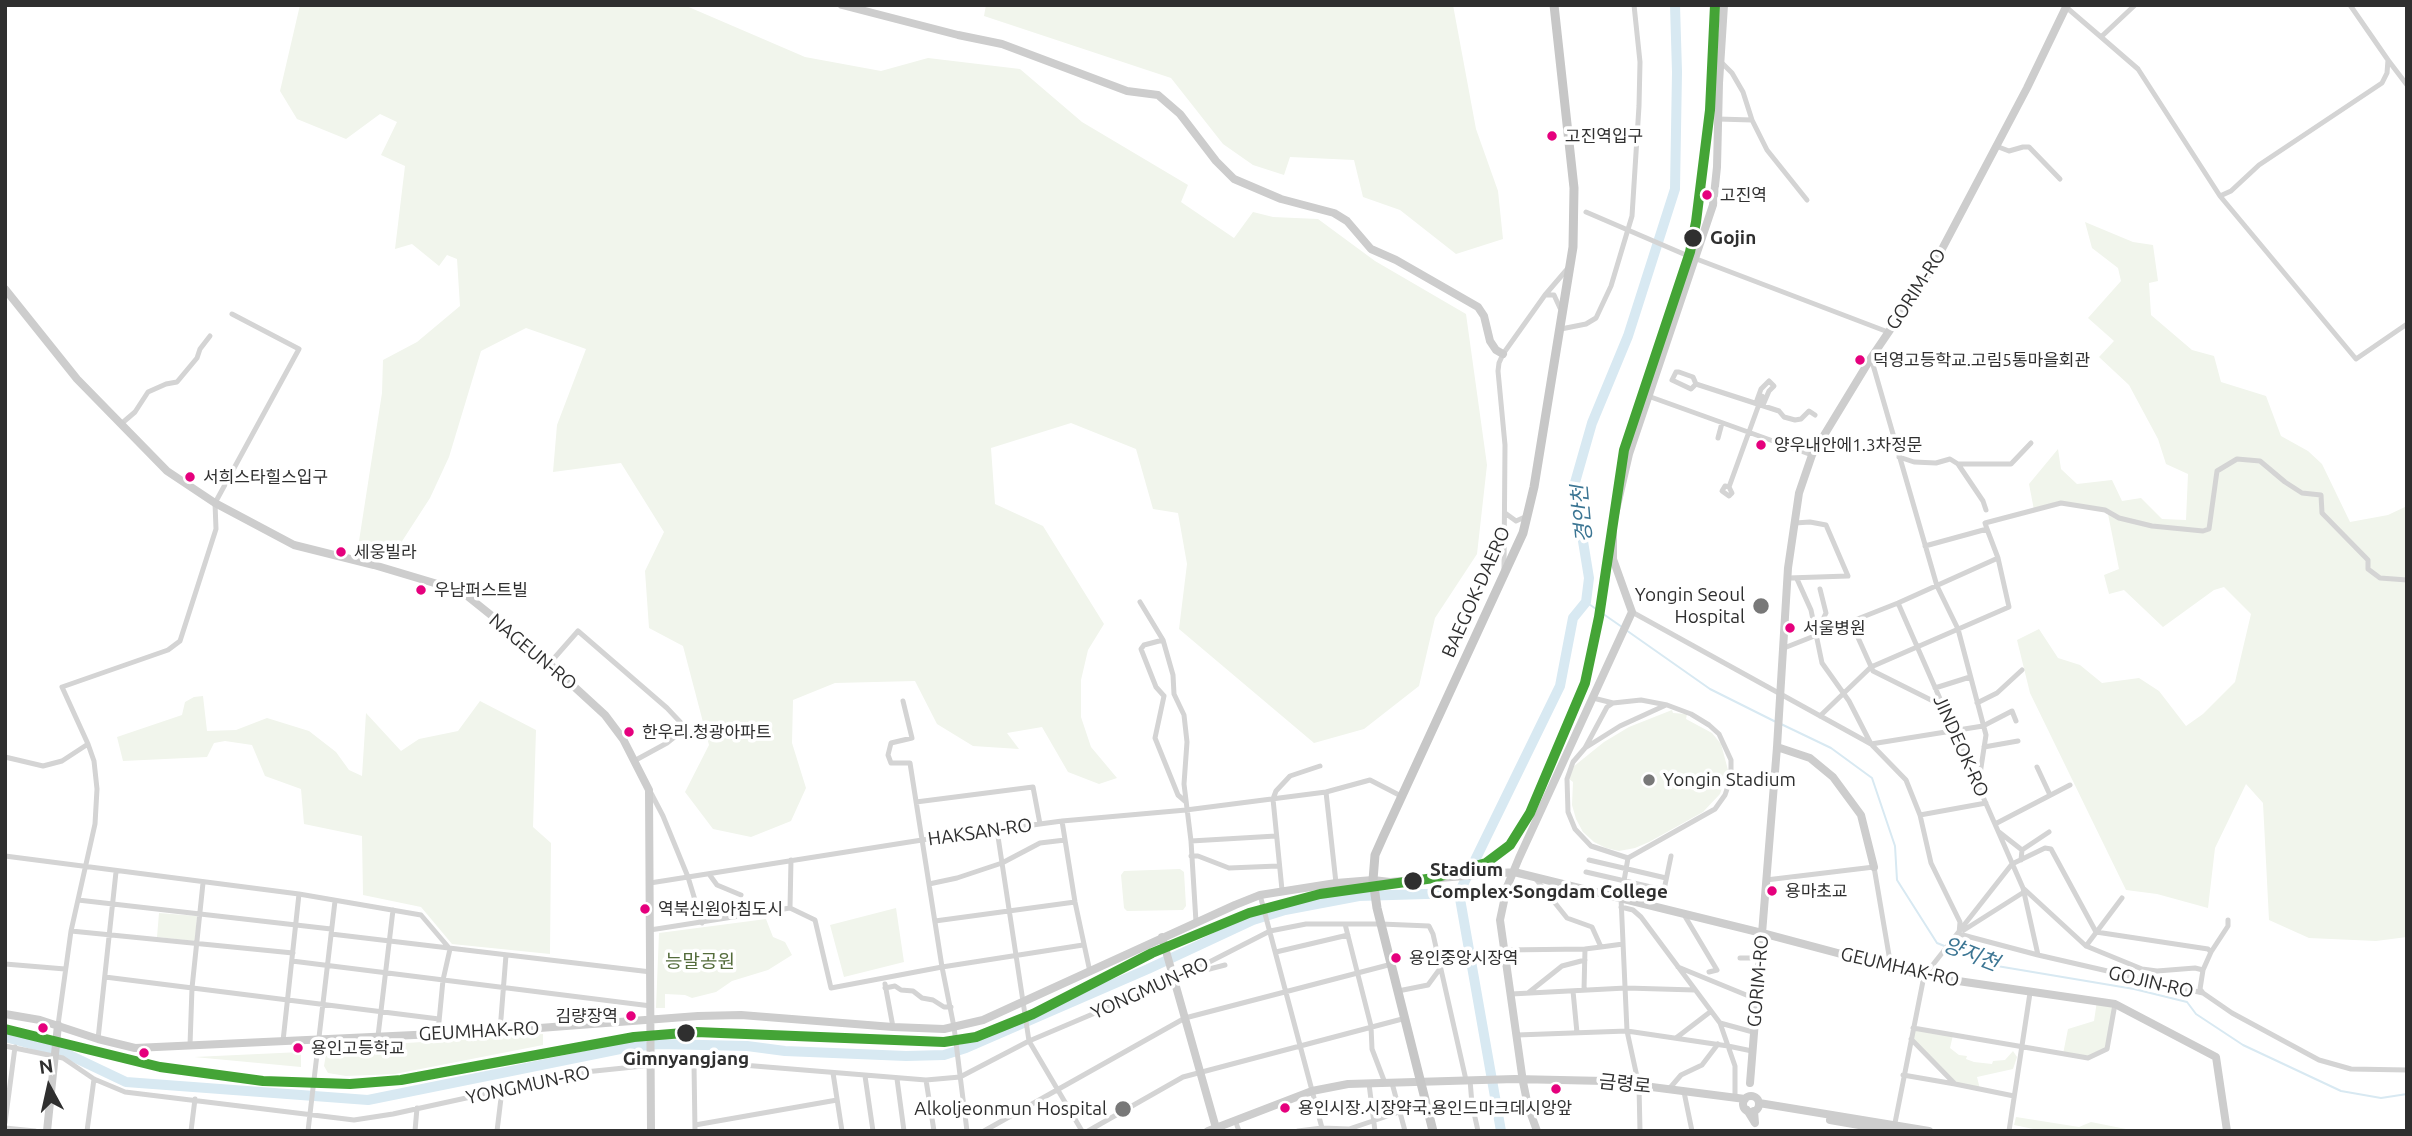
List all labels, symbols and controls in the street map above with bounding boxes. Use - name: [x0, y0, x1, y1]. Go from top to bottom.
- place label: 고진역입구: [1565, 126, 1643, 146]
- marker: 고진역입구: [1545, 129, 1559, 143]
- place label: 고진역: [1720, 185, 1767, 205]
- marker: 고진역: [1700, 188, 1714, 202]
- marker: Gojin: [1682, 227, 1704, 249]
- place label: Gojin: [1710, 227, 1756, 249]
- street label: GORIM-RO: [1881, 244, 1951, 334]
- place label: 덕영고등학교.고림5통마을회관: [1873, 350, 2090, 370]
- marker: 덕영고등학교.고림5통마을회관: [1853, 353, 1867, 367]
- place label: 양우내안에1.3차정문: [1774, 435, 1922, 455]
- marker: 양우내안에1.3차정문: [1754, 438, 1768, 452]
- place label: 서희스타힐스입구: [203, 467, 328, 487]
- marker: 서희스타힐스입구: [183, 470, 197, 484]
- water label: 경안천: [1567, 484, 1597, 544]
- street label: BAEGOK-DAERO: [1437, 523, 1515, 661]
- place label: 세웅빌라: [354, 542, 417, 562]
- marker: 세웅빌라: [334, 545, 348, 559]
- place label: 우남퍼스트빌: [434, 580, 528, 600]
- marker: 우남퍼스트빌: [414, 583, 428, 597]
- place label: Yongin Seoul Hospital: [1635, 584, 1745, 628]
- marker: Yongin Seoul Hospital: [1751, 596, 1771, 616]
- street label: NAGEUN-RO: [485, 609, 581, 695]
- place label: 서울병원: [1803, 618, 1866, 638]
- marker: 서울병원: [1783, 621, 1797, 635]
- street label: JINDEOK-RO: [1928, 691, 1994, 801]
- place label: 한우리.청광아파트: [642, 722, 771, 742]
- marker: 한우리.청광아파트: [622, 725, 636, 739]
- place label: Yongin Stadium: [1663, 769, 1796, 791]
- marker: Yongin Stadium: [1641, 772, 1657, 788]
- street label: HAKSAN-RO: [926, 813, 1034, 851]
- place label: Stadium Complex·Songdam College: [1430, 859, 1668, 903]
- marker: Stadium Complex·Songdam College: [1402, 870, 1424, 892]
- place label: 용마초교: [1785, 881, 1848, 901]
- marker: 용마초교: [1765, 884, 1779, 898]
- place label: 역북신원아침도시: [658, 899, 783, 919]
- marker: 역북신원아침도시: [638, 902, 652, 916]
- water label: 양지천: [1939, 932, 2003, 976]
- street label: GORIM-RO: [1743, 934, 1773, 1028]
- street label: GEUMHAK-RO: [1838, 942, 1962, 992]
- place label: 용인중앙시장역: [1409, 948, 1518, 968]
- park label: 능말공원: [665, 951, 735, 973]
- marker: 용인중앙시장역: [1389, 951, 1403, 965]
- street label: YONGMUN-RO: [1088, 952, 1212, 1024]
- street label: GOJIN-RO: [2106, 961, 2196, 1003]
- place label: 김량장역: [555, 1006, 618, 1026]
- marker: 김량장역: [624, 1009, 638, 1023]
- street label: GEUMHAK-RO: [418, 1016, 540, 1046]
- unlabelled marker: [36, 1021, 50, 1035]
- marker: Gimnyangjang: [675, 1022, 697, 1044]
- place label: 용인고등학교: [311, 1038, 405, 1058]
- marker: 용인고등학교: [291, 1041, 305, 1055]
- unlabelled marker: [137, 1046, 151, 1060]
- place label: Gimnyangjang: [623, 1048, 749, 1070]
- north arrow: [14, 1052, 84, 1122]
- text: N: [38, 1054, 55, 1078]
- street label: YONGMUN-RO: [464, 1061, 592, 1109]
- street label: 금령로: [1598, 1070, 1652, 1098]
- unlabelled marker: [1549, 1082, 1563, 1096]
- place label: Alkoljeonmun Hospital: [914, 1098, 1107, 1120]
- place label: 용인시장.시장약국.용인드마크데시앙앞: [1298, 1098, 1572, 1118]
- marker: Alkoljeonmun Hospital: [1113, 1099, 1133, 1119]
- marker: 용인시장.시장약국.용인드마크데시앙앞: [1278, 1101, 1292, 1115]

